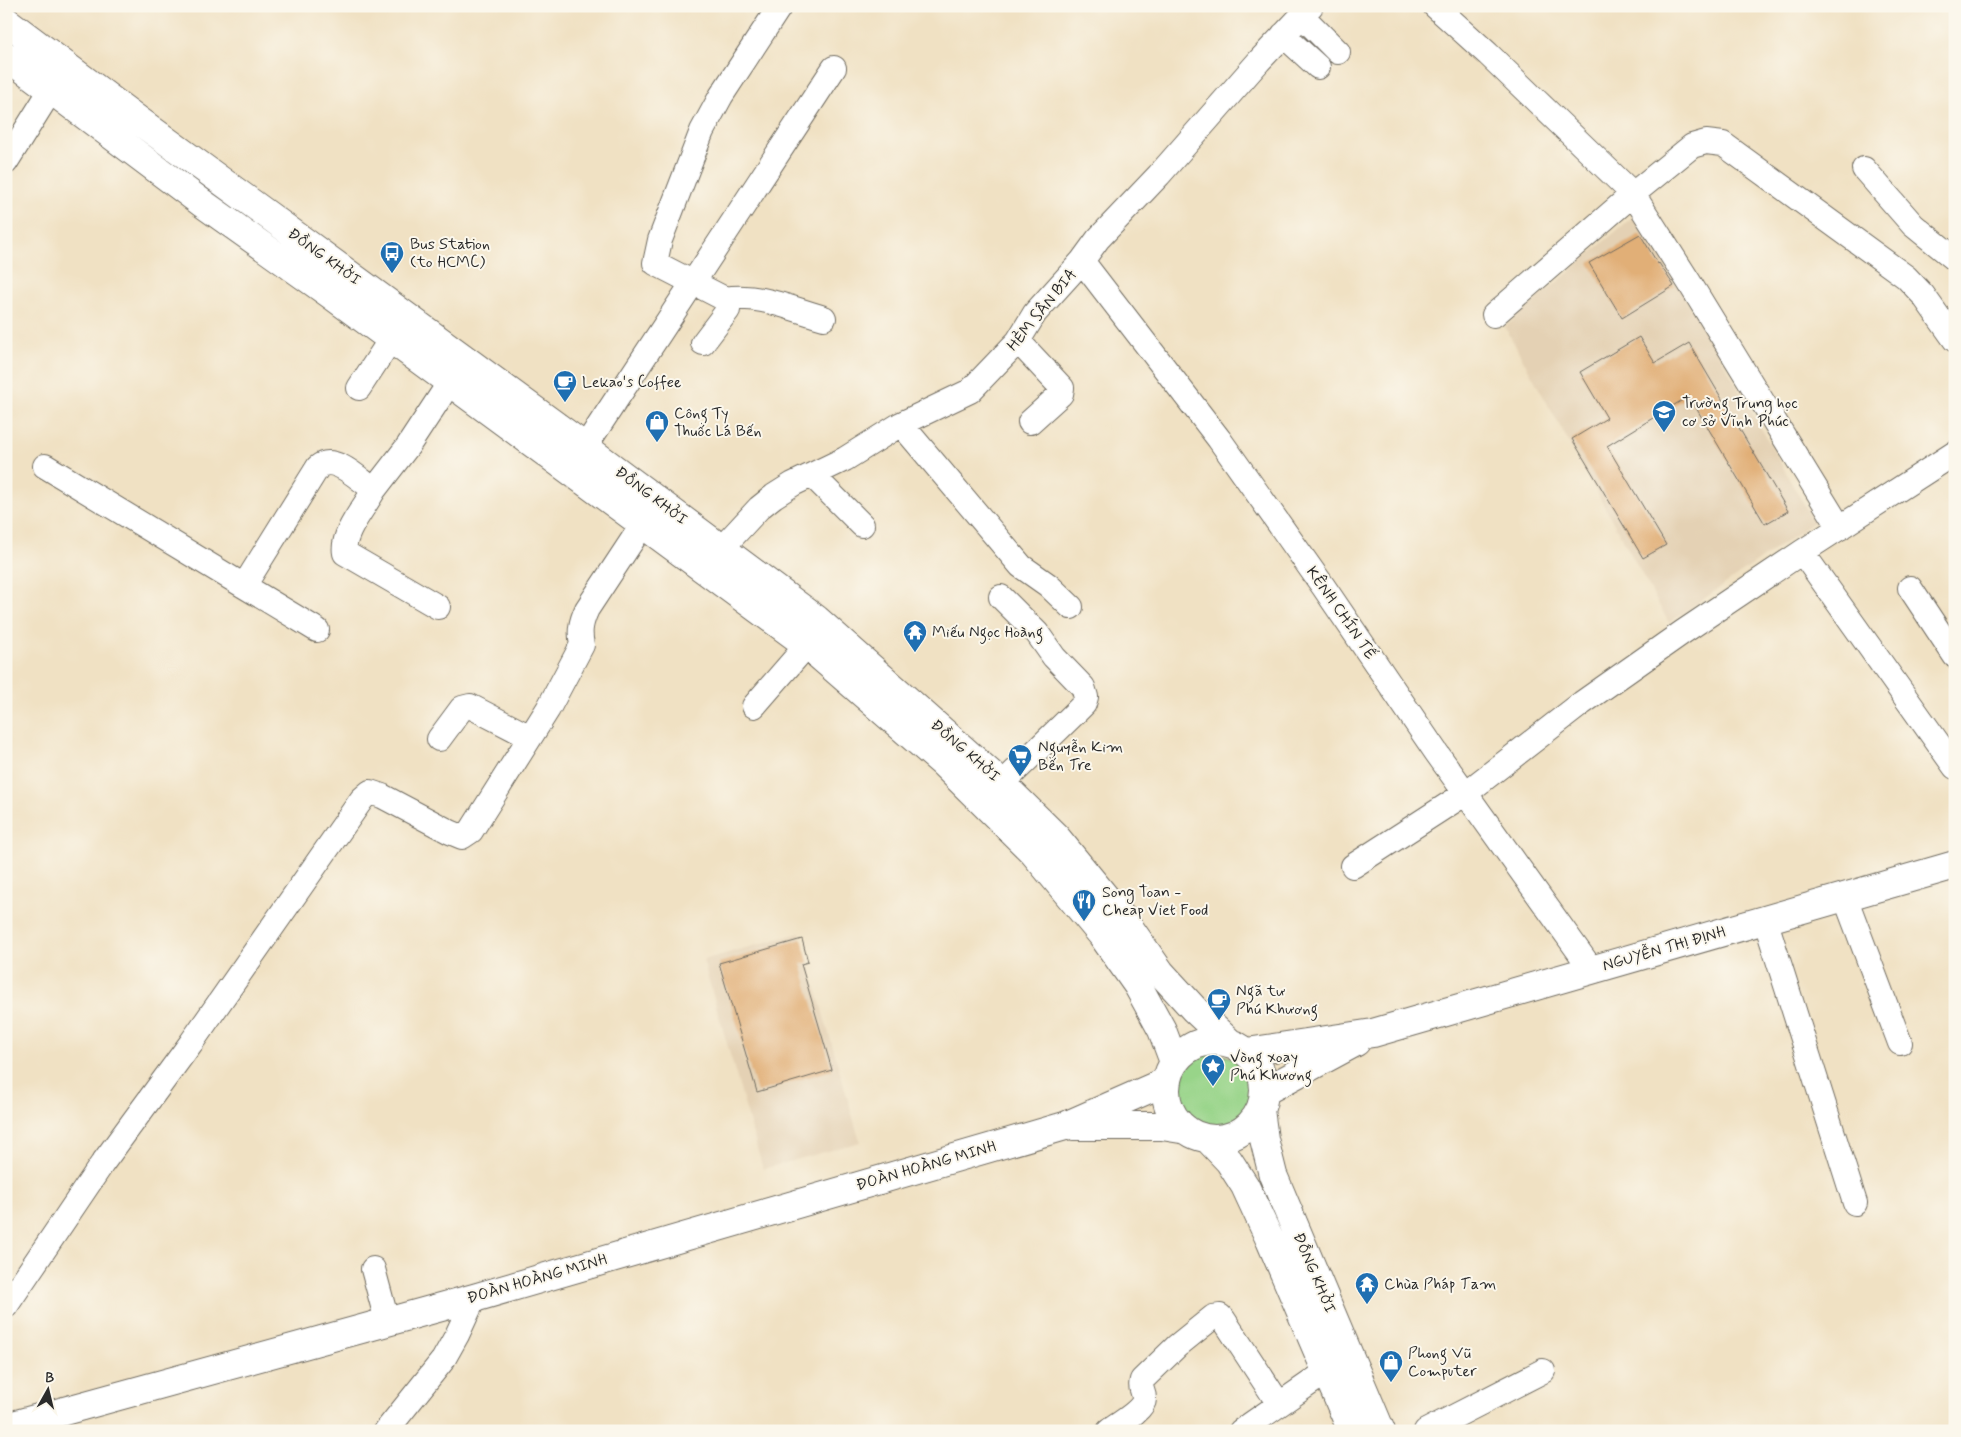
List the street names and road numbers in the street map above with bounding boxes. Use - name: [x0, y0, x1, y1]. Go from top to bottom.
- street label: ĐỒNG KHỞI: [283, 223, 365, 291]
- street label: HẺM SÂN BIA: [1002, 265, 1082, 355]
- street label: ĐỒNG KHỞI: [610, 462, 692, 530]
- street label: KÊNH CHÍN TẾ: [1301, 562, 1381, 664]
- street label: ĐỒNG KHỞI: [926, 715, 1004, 787]
- street label: NGUYỄN THỊ ĐỊNH: [1600, 921, 1728, 977]
- street label: ĐOÀN HOÀNG MINH: [854, 1136, 999, 1196]
- street label: ĐỒNG KHỞI: [1288, 1229, 1340, 1317]
- street label: ĐOÀN HOÀNG MINH: [465, 1249, 610, 1309]

